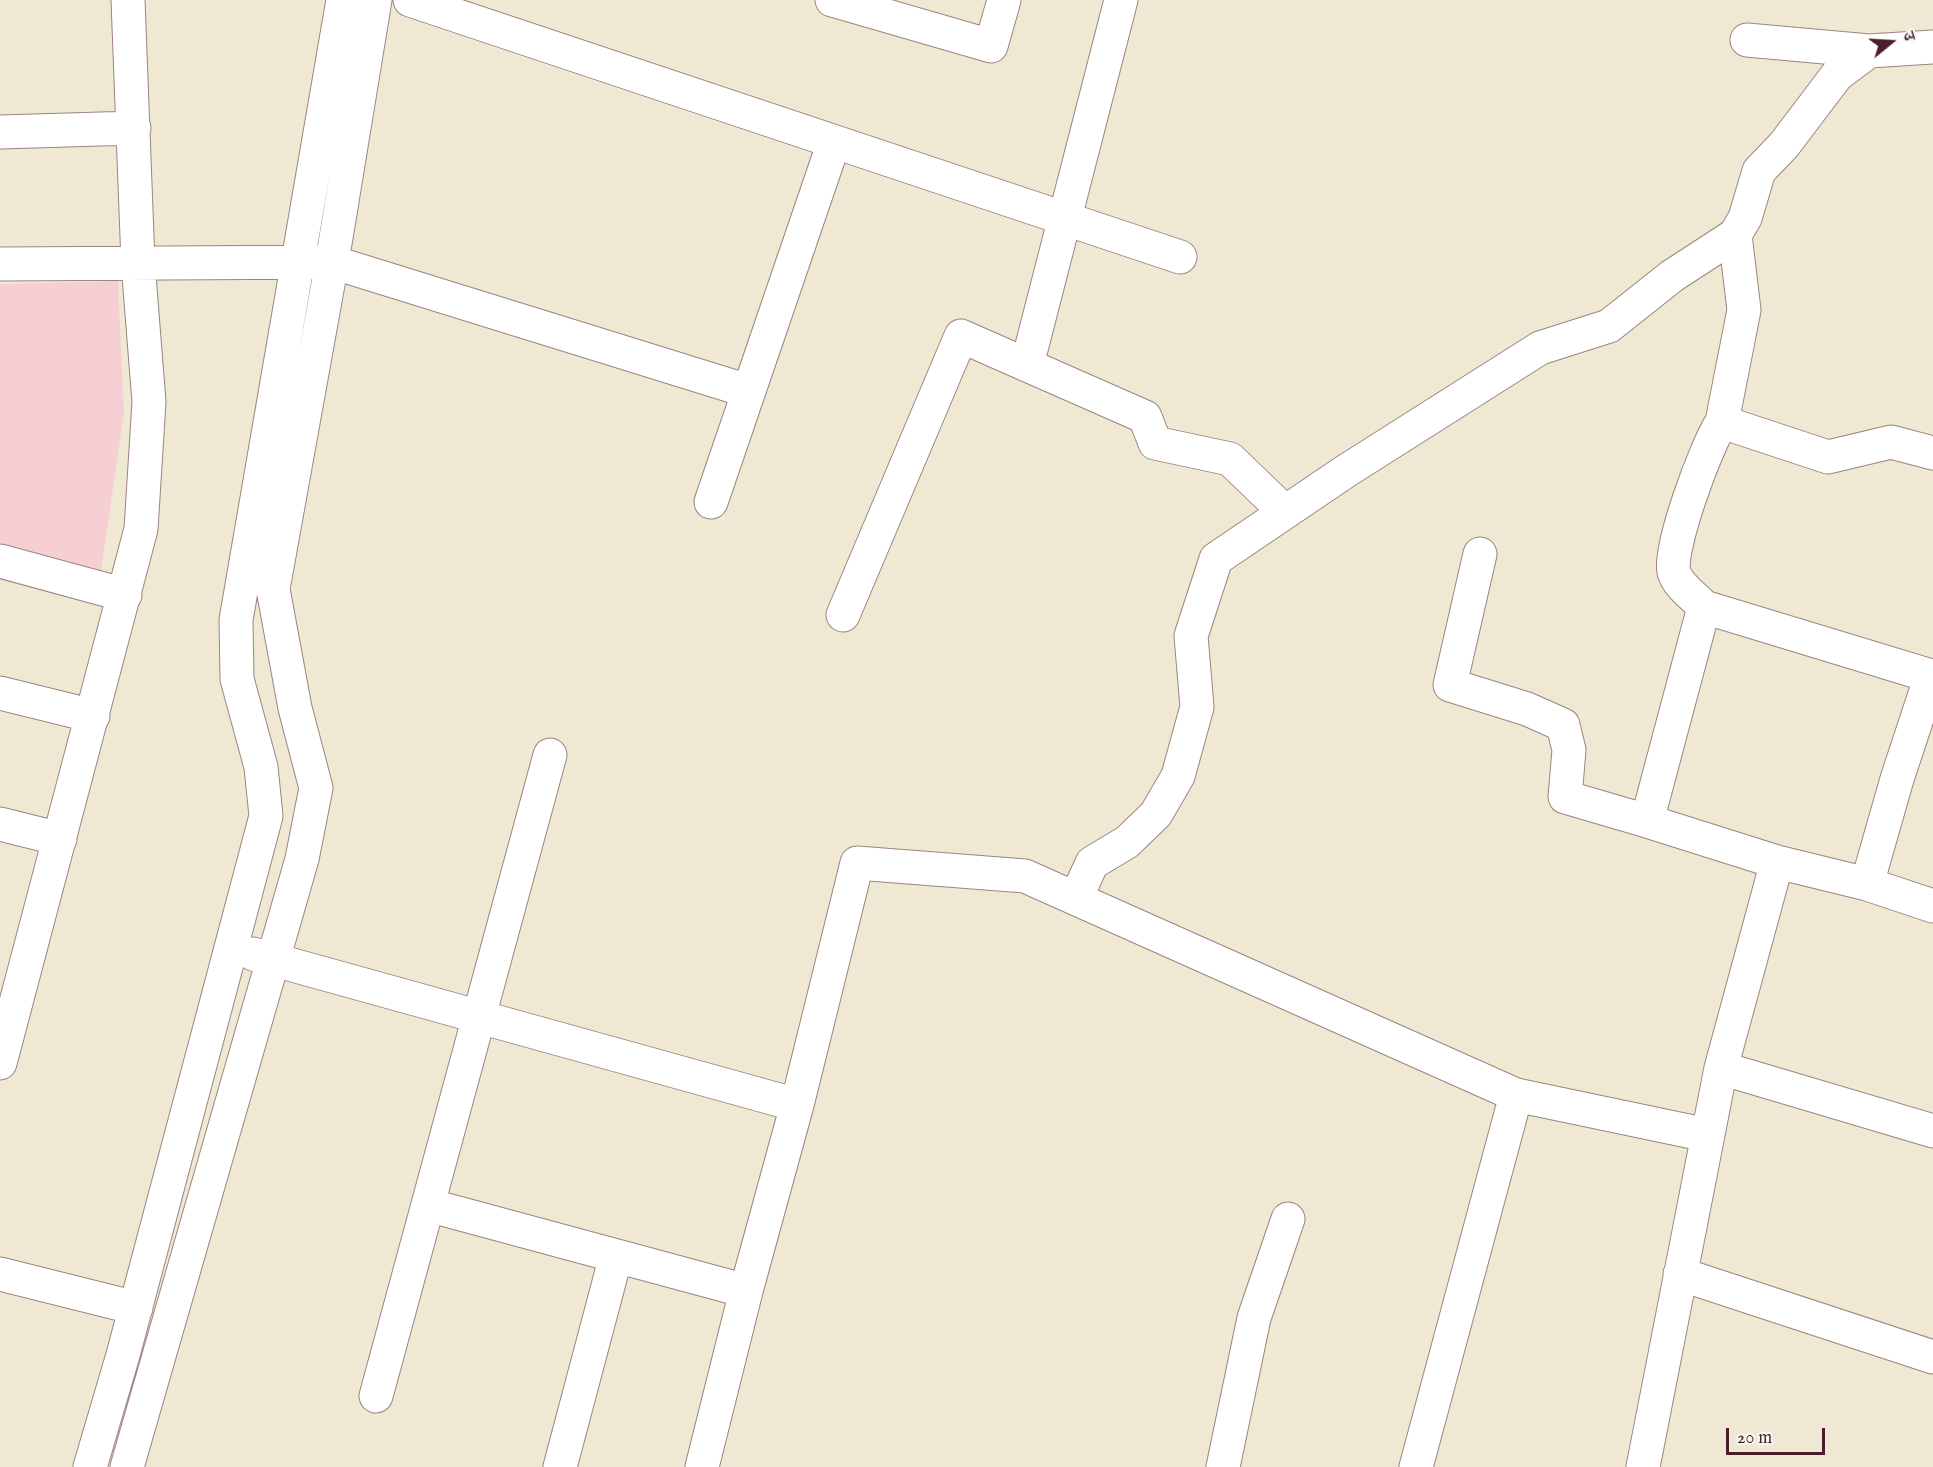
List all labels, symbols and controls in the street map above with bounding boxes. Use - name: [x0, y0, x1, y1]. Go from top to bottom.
- north arrow: [1861, 12, 1921, 72]
- text: उ: [1897, 29, 1919, 43]
- scale bar: [1729, 1416, 1828, 1454]
- text: 20 m: [1737, 1427, 1772, 1450]

